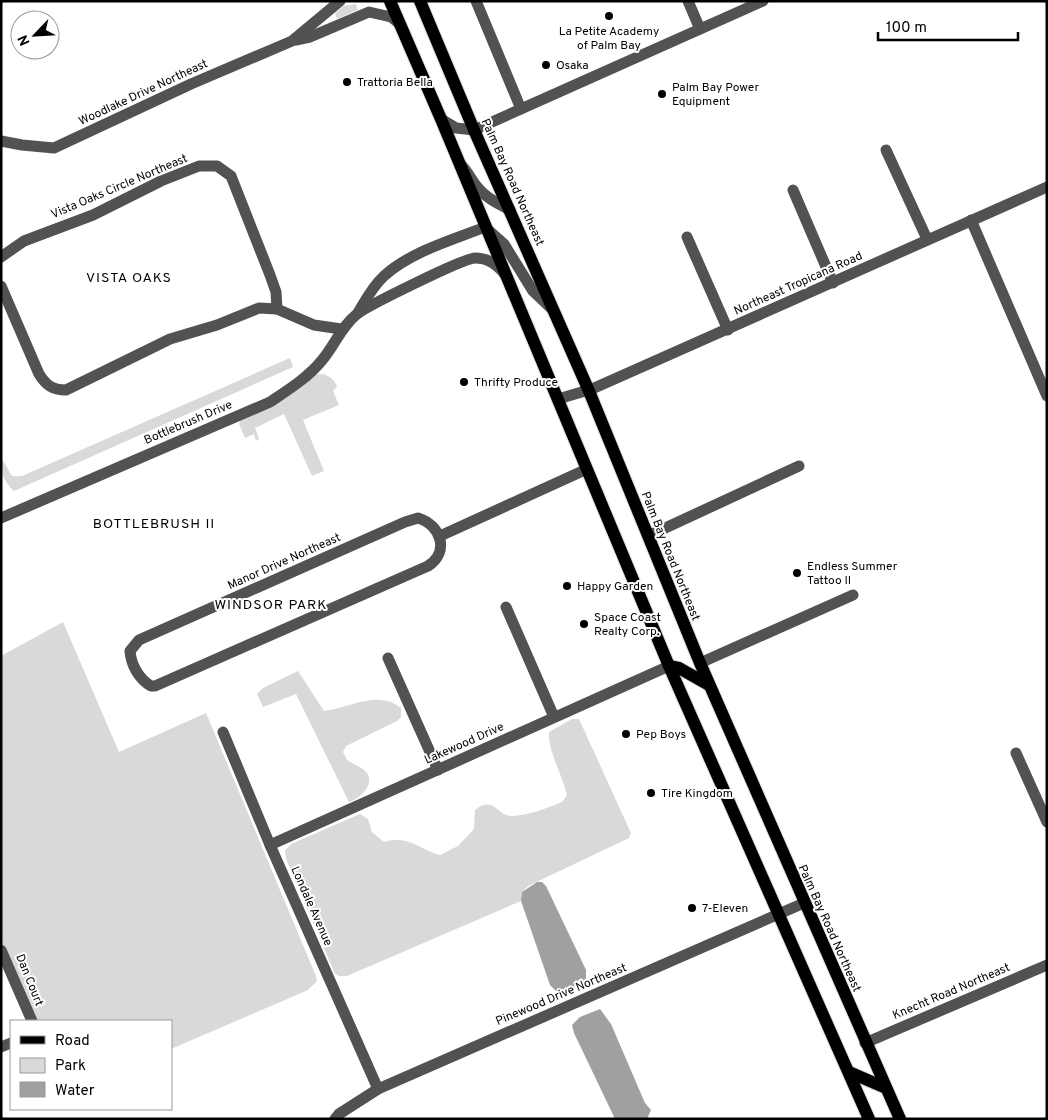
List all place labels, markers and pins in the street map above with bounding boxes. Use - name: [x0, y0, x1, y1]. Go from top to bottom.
- marker: La Petite Academy of Palm Bay: [603, 10, 615, 22]
- place label: La Petite Academy of Palm Bay: [559, 24, 659, 54]
- place label: Osaka: [556, 58, 589, 74]
- marker: Osaka: [540, 59, 552, 71]
- place label: Trattoria Bella: [357, 75, 433, 91]
- marker: Trattoria Bella: [341, 76, 353, 88]
- place label: Palm Bay Power Equipment: [672, 80, 759, 110]
- marker: Palm Bay Power Equipment: [656, 88, 668, 100]
- place label: Thrifty Produce: [474, 375, 558, 391]
- marker: Thrifty Produce: [458, 376, 470, 388]
- place label: Endless Summer Tattoo II: [807, 559, 898, 589]
- marker: Endless Summer Tattoo II: [791, 567, 803, 579]
- place label: Happy Garden: [577, 579, 653, 595]
- marker: Happy Garden: [561, 580, 573, 592]
- place label: Space Coast Realty Corp.: [594, 610, 661, 640]
- marker: Space Coast Realty Corp.: [578, 618, 590, 630]
- place label: Pep Boys: [636, 727, 686, 743]
- marker: Pep Boys: [620, 728, 632, 740]
- place label: Tire Kingdom: [661, 786, 733, 802]
- marker: Tire Kingdom: [645, 787, 657, 799]
- place label: 7-Eleven: [702, 901, 748, 917]
- marker: 7-Eleven: [686, 902, 698, 914]

